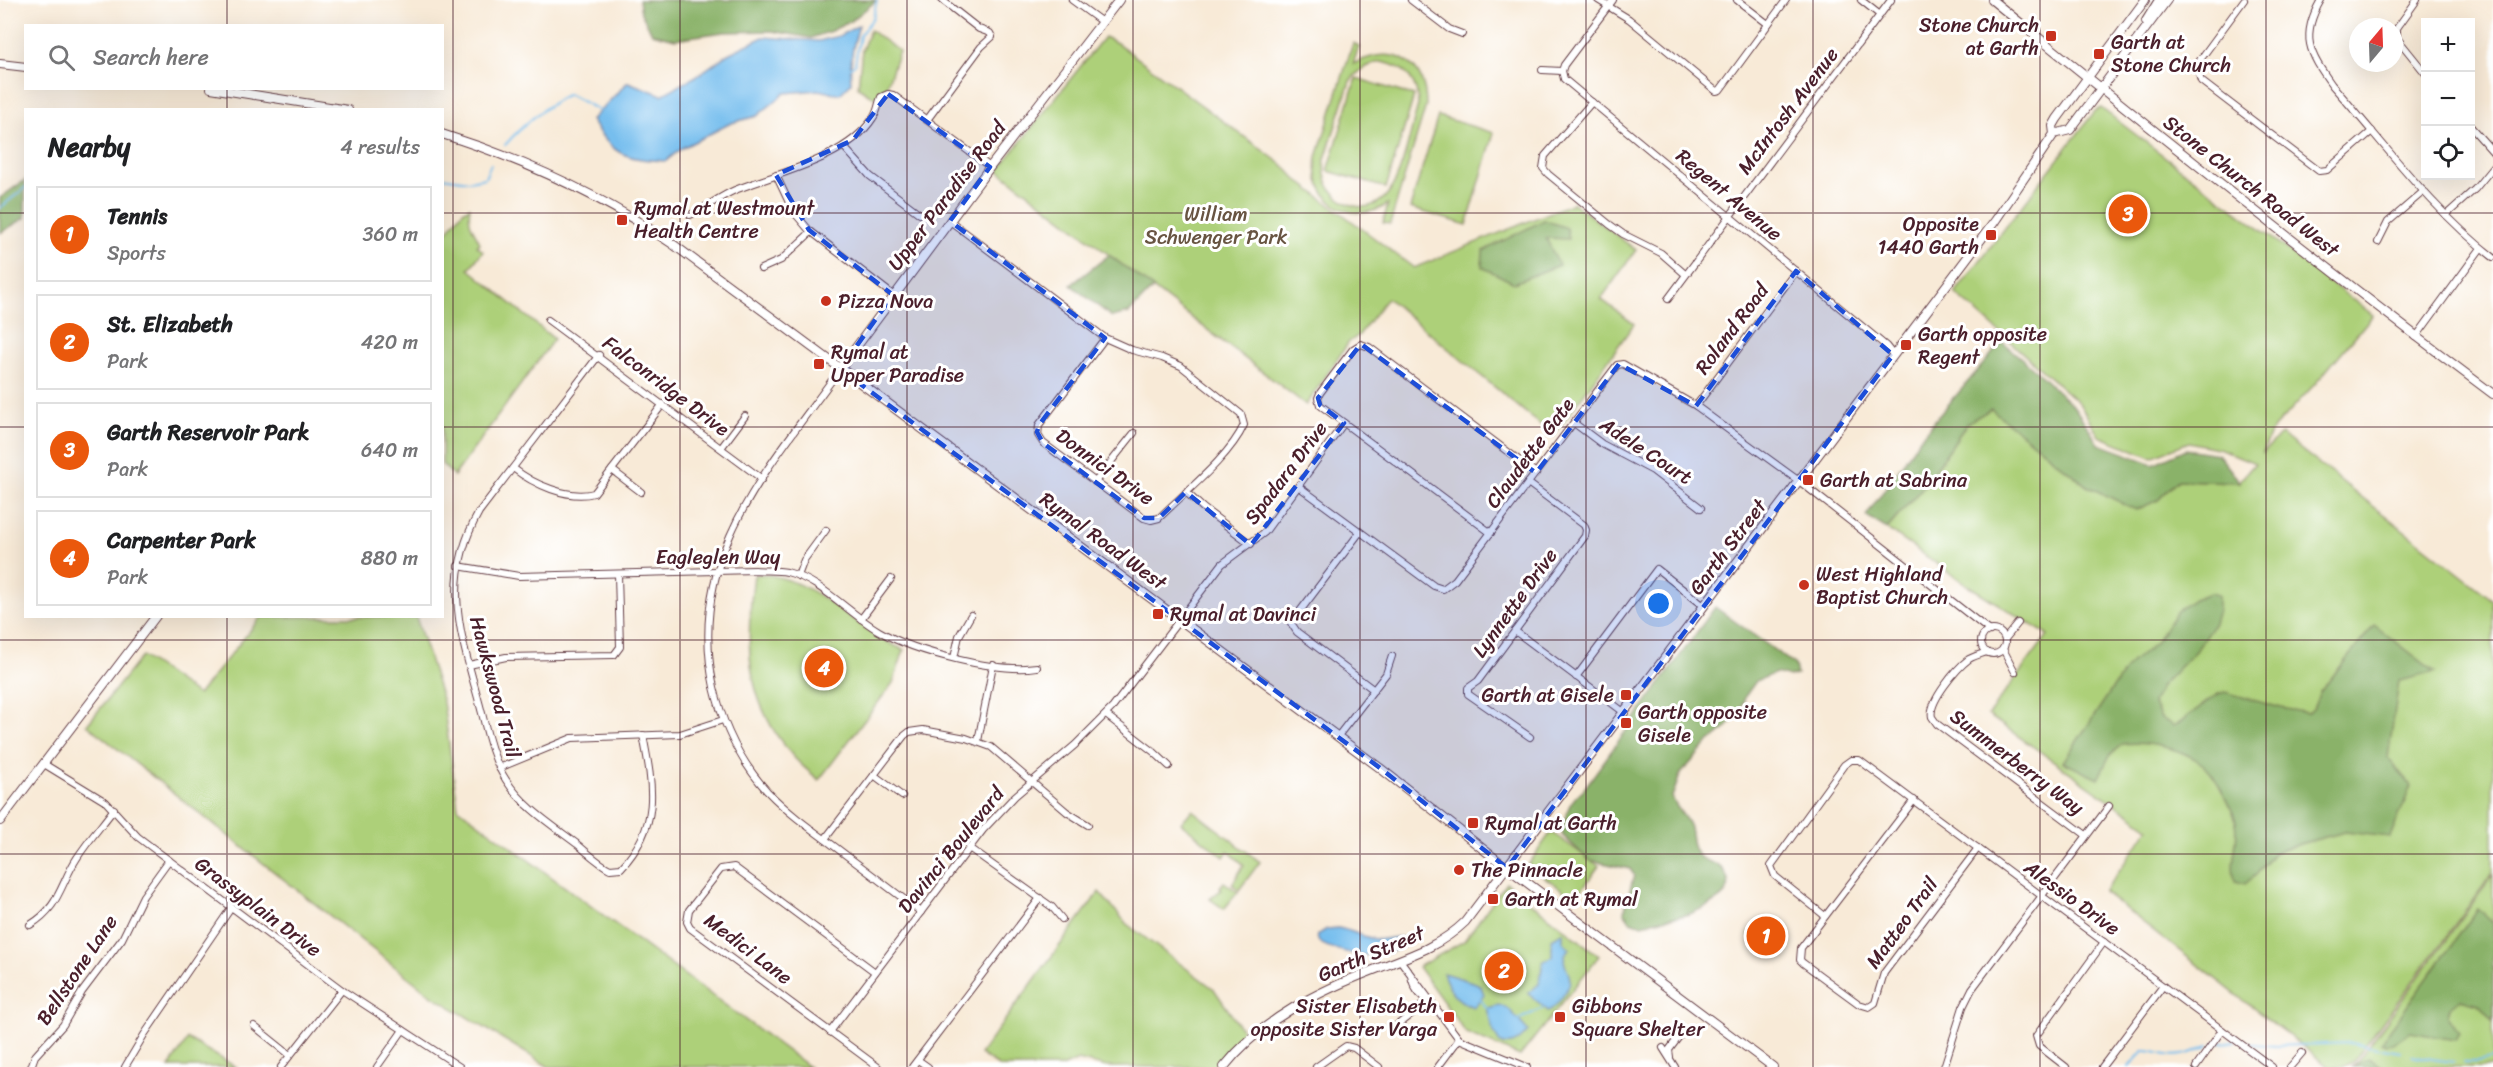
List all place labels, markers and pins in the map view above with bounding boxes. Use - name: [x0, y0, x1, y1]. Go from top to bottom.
- place label: Stone Church at Garth: [1919, 8, 2039, 66]
- place label: Garth at Stone Church: [2111, 25, 2231, 83]
- marker: Stone Church at Garth: [2044, 29, 2058, 43]
- marker: Garth at Stone Church: [2092, 47, 2106, 61]
- place label: Rymal at Westmount Health Centre: [634, 191, 815, 249]
- pin: 3: [2108, 192, 2148, 236]
- place label: Opposite 1440 Garth: [1878, 207, 1979, 265]
- marker: Rymal at Westmount Health Centre: [615, 213, 629, 227]
- marker: Opposite 1440 Garth: [1984, 228, 1998, 242]
- place label: Pizza Nova: [838, 284, 933, 319]
- marker: Pizza Nova: [819, 294, 833, 308]
- place label: Garth opposite Regent: [1918, 317, 2047, 375]
- place label: Rymal at Upper Paradise: [831, 335, 964, 393]
- marker: Garth opposite Regent: [1899, 338, 1913, 352]
- marker: Rymal at Upper Paradise: [812, 357, 826, 371]
- place label: Garth at Sabrina: [1820, 463, 1968, 498]
- marker: Garth at Sabrina: [1801, 473, 1815, 487]
- place label: West Highland Baptist Church: [1816, 557, 1948, 615]
- marker: West Highland Baptist Church: [1797, 578, 1811, 592]
- place label: Rymal at Davinci: [1170, 597, 1317, 632]
- marker: Rymal at Davinci: [1151, 607, 1165, 621]
- pin: 4: [804, 646, 844, 690]
- place label: Garth at Gisele: [1481, 678, 1614, 713]
- marker: Garth at Gisele: [1619, 688, 1633, 702]
- place label: Garth opposite Gisele: [1638, 695, 1767, 753]
- marker: Garth opposite Gisele: [1619, 716, 1633, 730]
- place label: Rymal at Garth: [1485, 806, 1617, 841]
- marker: Rymal at Garth: [1466, 816, 1480, 830]
- place label: The Pinnacle: [1471, 853, 1583, 888]
- marker: The Pinnacle: [1452, 863, 1466, 877]
- place label: Garth at Rymal: [1505, 882, 1639, 917]
- marker: Garth at Rymal: [1486, 892, 1500, 906]
- pin: 1: [1746, 914, 1786, 958]
- pin: 2: [1484, 948, 1524, 994]
- place label: Sister Elisabeth opposite Sister Varga: [1250, 989, 1438, 1047]
- place label: Gibbons Square Shelter: [1572, 989, 1705, 1047]
- marker: Sister Elisabeth opposite Sister Varga: [1442, 1010, 1456, 1024]
- marker: Gibbons Square Shelter: [1553, 1010, 1567, 1024]

